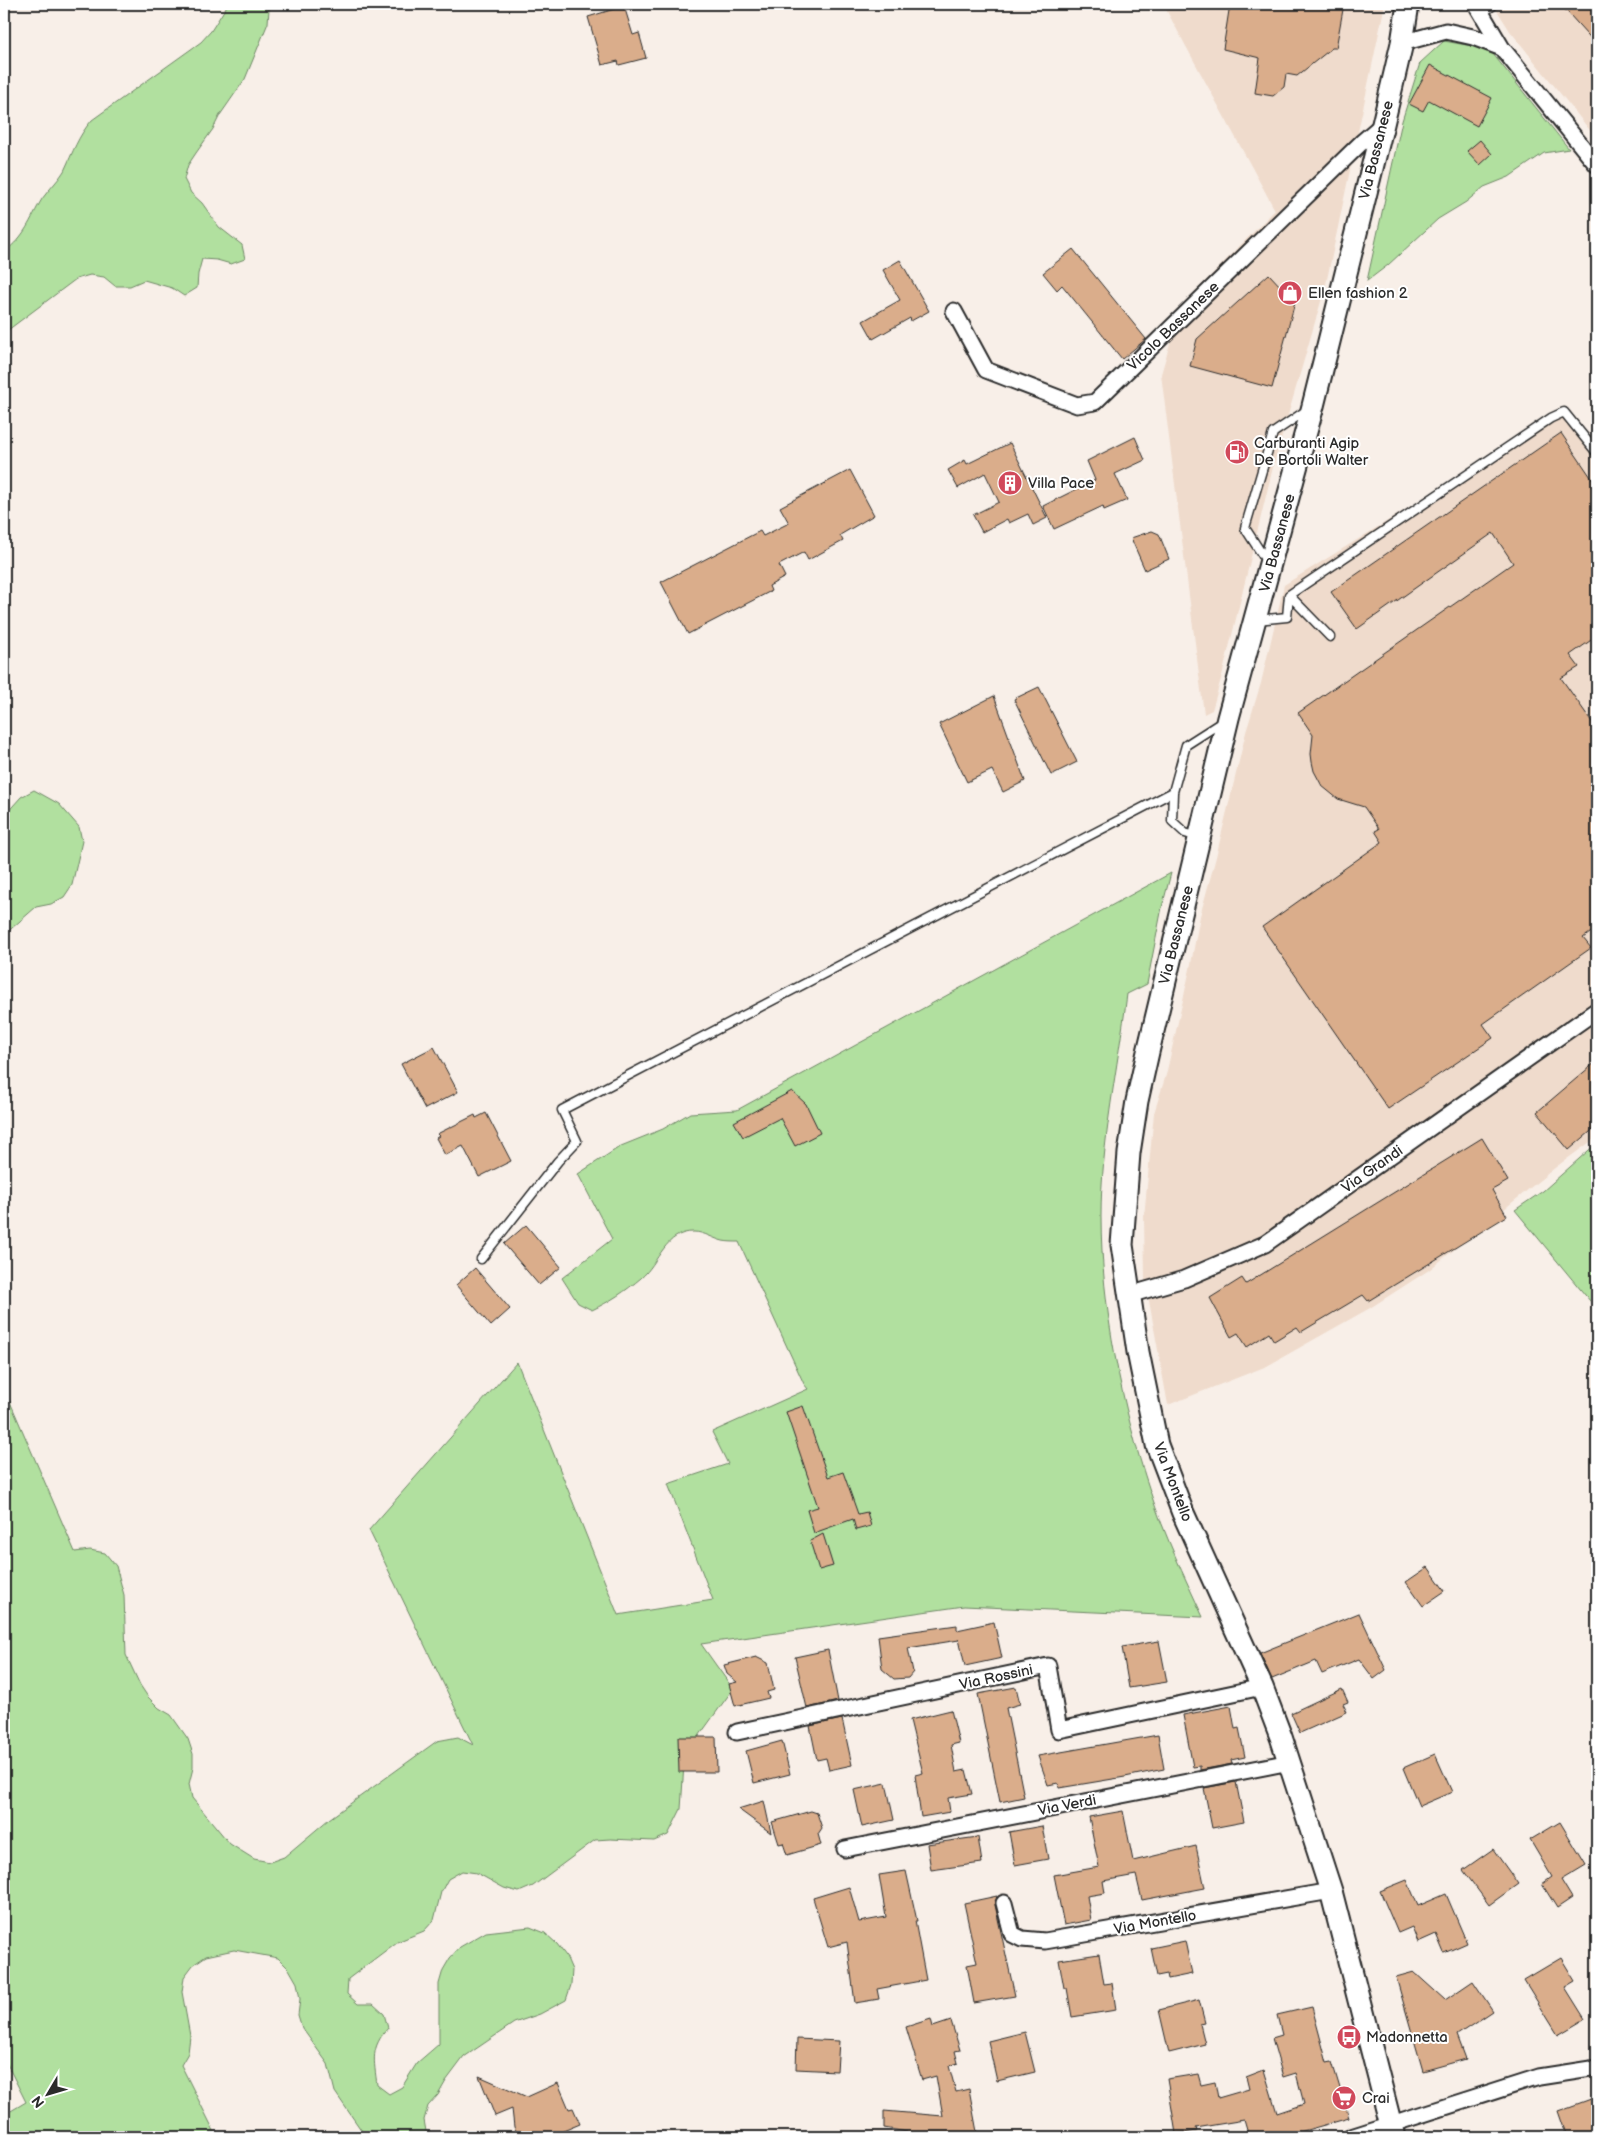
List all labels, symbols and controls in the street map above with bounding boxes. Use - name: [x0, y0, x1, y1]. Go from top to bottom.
- street label: Via Bassanese: [1355, 99, 1398, 201]
- street label: Vicolo Bassanese: [1123, 277, 1223, 375]
- shop icon: Ellen fashion 2: [1277, 280, 1303, 306]
- place label: Ellen fashion 2: [1308, 284, 1408, 303]
- place label: Carburanti Agip De Bortoli Walter: [1254, 434, 1369, 470]
- fuel station icon: Carburanti Agip De Bortoli Walter: [1224, 439, 1250, 465]
- building icon: Villa Pace: [997, 470, 1023, 496]
- place label: Villa Pace: [1028, 474, 1094, 493]
- street label: Via Bassanese: [1255, 492, 1300, 594]
- street label: Via Bassanese: [1155, 884, 1198, 986]
- street label: Via Grandi: [1338, 1141, 1407, 1197]
- street label: Via Montello: [1149, 1440, 1196, 1525]
- street label: Via Rossini: [958, 1660, 1035, 1695]
- street label: Via Verdi: [1036, 1791, 1098, 1820]
- street label: Via Montello: [1112, 1906, 1198, 1939]
- bus stop icon: Madonnetta: [1336, 2024, 1362, 2050]
- place label: Madonnetta: [1366, 2028, 1448, 2047]
- north arrow: [22, 2068, 72, 2118]
- supermarket icon: Crai: [1331, 2085, 1357, 2111]
- place label: Crai: [1362, 2089, 1390, 2108]
- text: N: [28, 2092, 48, 2111]

